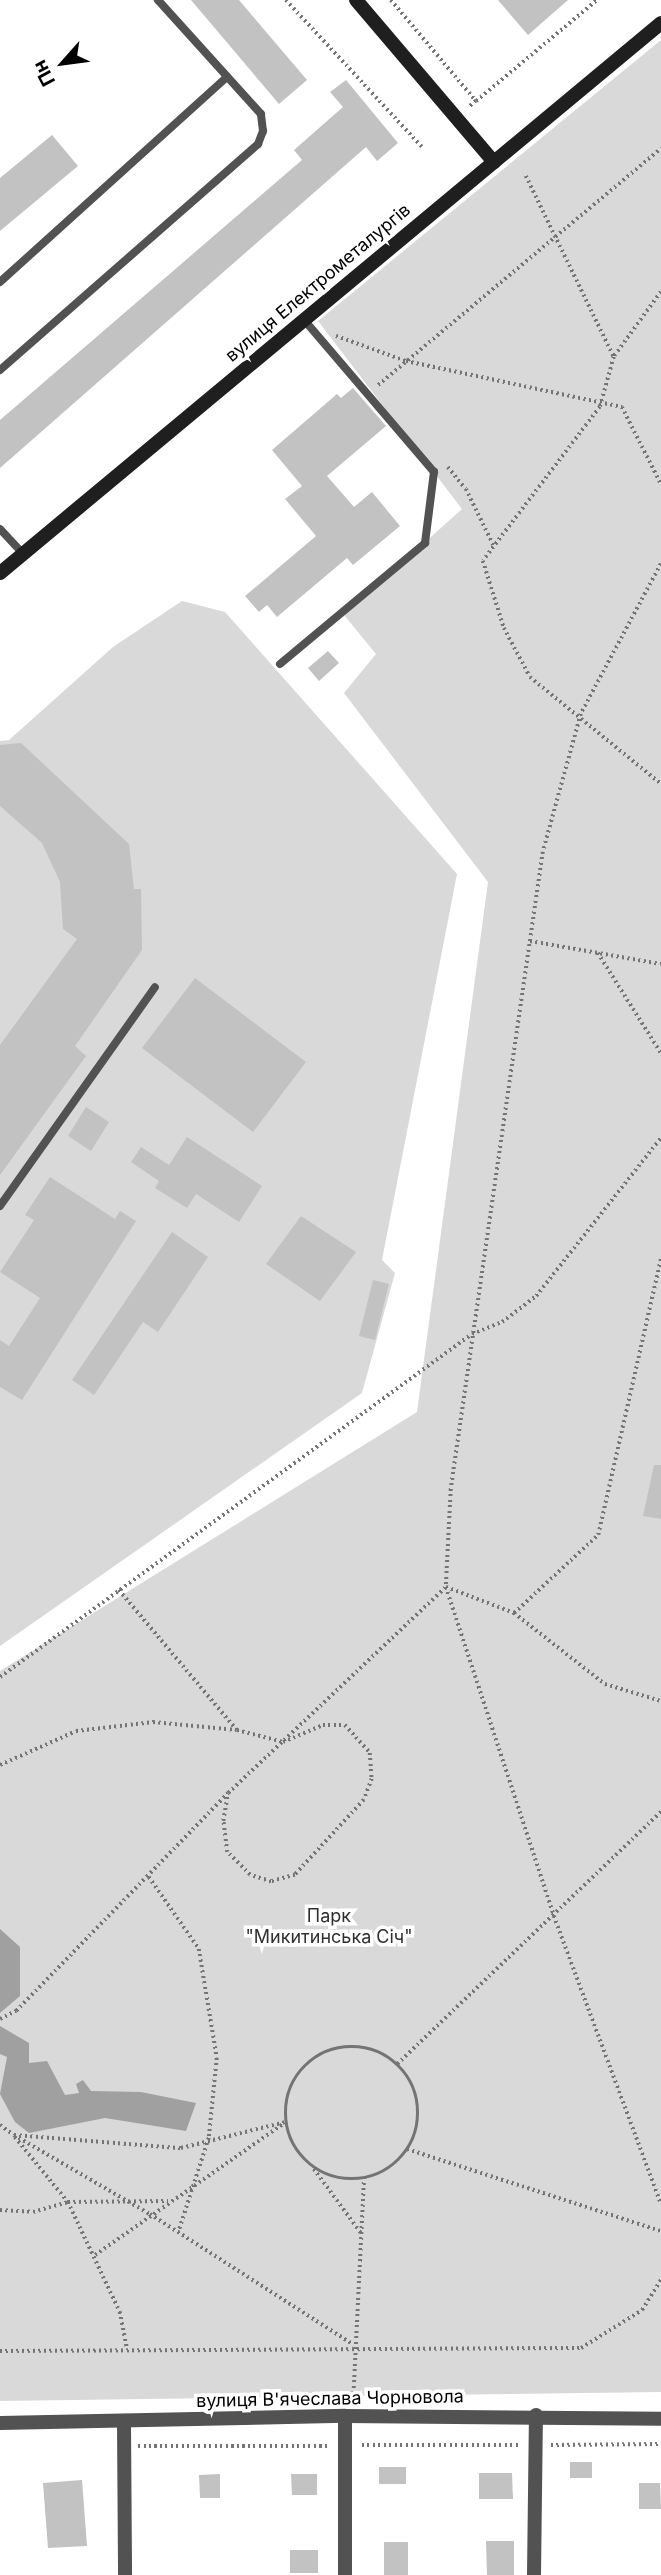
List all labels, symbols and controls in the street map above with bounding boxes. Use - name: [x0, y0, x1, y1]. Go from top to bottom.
- north arrow: [28, 28, 98, 98]
- text: Пн: [28, 56, 60, 90]
- street label: вулиця Електрометалургів: [221, 199, 415, 367]
- park label: Парк "Микитинська Січ": [245, 1906, 413, 1948]
- street label: вулиця В'ячеслава Чорновола: [196, 2386, 464, 2412]

